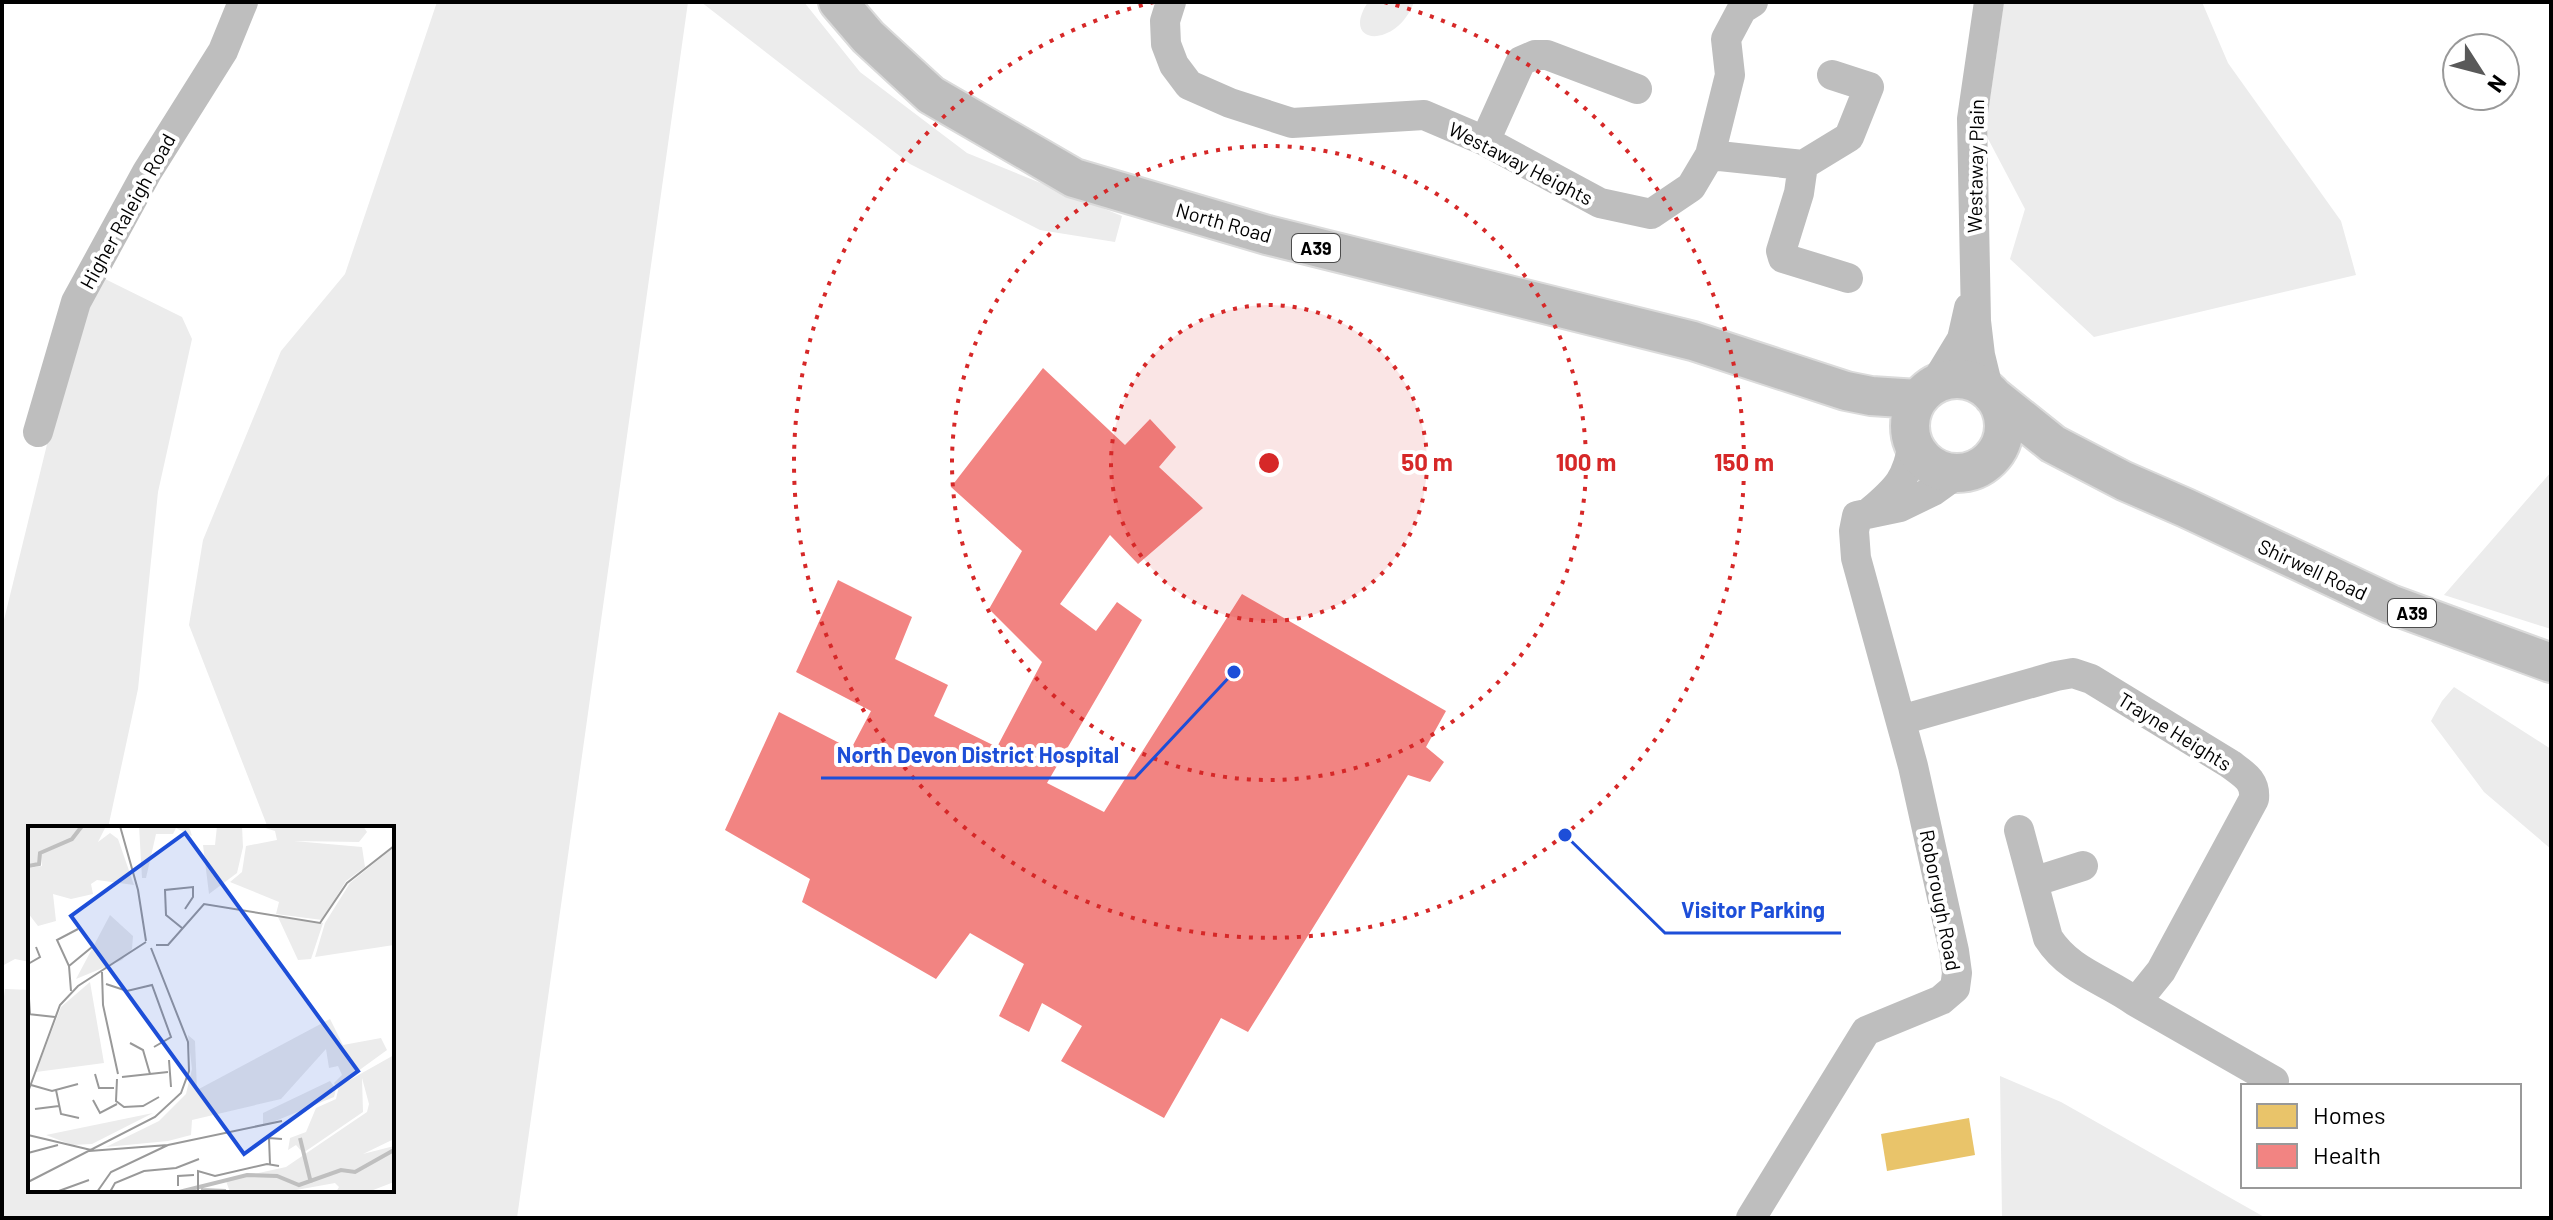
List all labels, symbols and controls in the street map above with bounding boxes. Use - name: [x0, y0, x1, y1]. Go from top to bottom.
- north arrow: [2441, 32, 2521, 112]
- text: N: [2483, 71, 2513, 98]
- street label: Westaway Plain: [1962, 99, 1988, 233]
- street label: Westaway Heights: [1445, 116, 1597, 210]
- street label: Higher Raleigh Road: [74, 129, 180, 293]
- street label: North Road: [1173, 197, 1275, 247]
- road number: A39: [1292, 234, 1340, 262]
- text: 50 m: [1401, 447, 1453, 476]
- text: 100 m: [1556, 447, 1616, 476]
- text: 150 m: [1714, 447, 1774, 476]
- centre of rings: [1255, 449, 1283, 477]
- street label: Shirwell Road: [2255, 533, 2371, 605]
- road number: A39: [2388, 599, 2436, 627]
- street label: Trayne Heights: [2114, 687, 2236, 775]
- callout: North Devon District Hospital: [821, 732, 1135, 778]
- text: North Devon District Hospital: [837, 741, 1119, 767]
- inset map: [28, 826, 394, 1192]
- street label: Roborough Road: [1916, 827, 1966, 973]
- callout: Visitor Parking: [1665, 887, 1841, 933]
- text: Visitor Parking: [1681, 896, 1825, 922]
- legend: [2241, 1084, 2521, 1188]
- text: Homes: [2313, 1100, 2386, 1129]
- text: Health: [2313, 1140, 2381, 1169]

